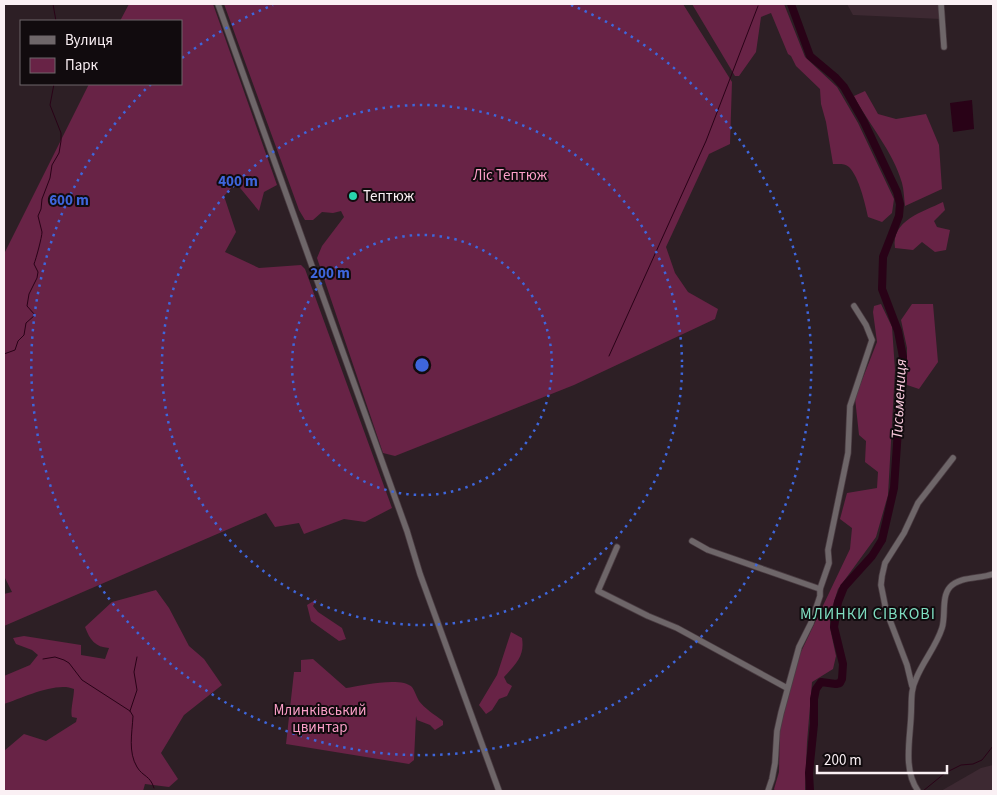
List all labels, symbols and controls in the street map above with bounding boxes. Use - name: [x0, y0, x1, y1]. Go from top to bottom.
- legend: [20, 20, 182, 85]
- text: Вулиця: [65, 30, 113, 51]
- text: Парк: [65, 55, 99, 76]
- park label: Ліс Тептюж: [473, 165, 548, 186]
- text: 400 m: [218, 171, 258, 192]
- place label: Тептюж: [363, 186, 415, 207]
- text: 600 m: [49, 190, 89, 211]
- marker: Тептюж: [347, 190, 359, 202]
- text: 200 m: [310, 263, 350, 284]
- centre of rings: [413, 356, 431, 374]
- water label: Тисьмениця: [886, 358, 912, 440]
- district label: МЛИНКИ СІВКОВІ: [800, 603, 936, 625]
- park label: Млинківський цвинтар: [273, 700, 367, 738]
- scale bar: [817, 742, 947, 774]
- text: 200 m: [824, 750, 862, 771]

